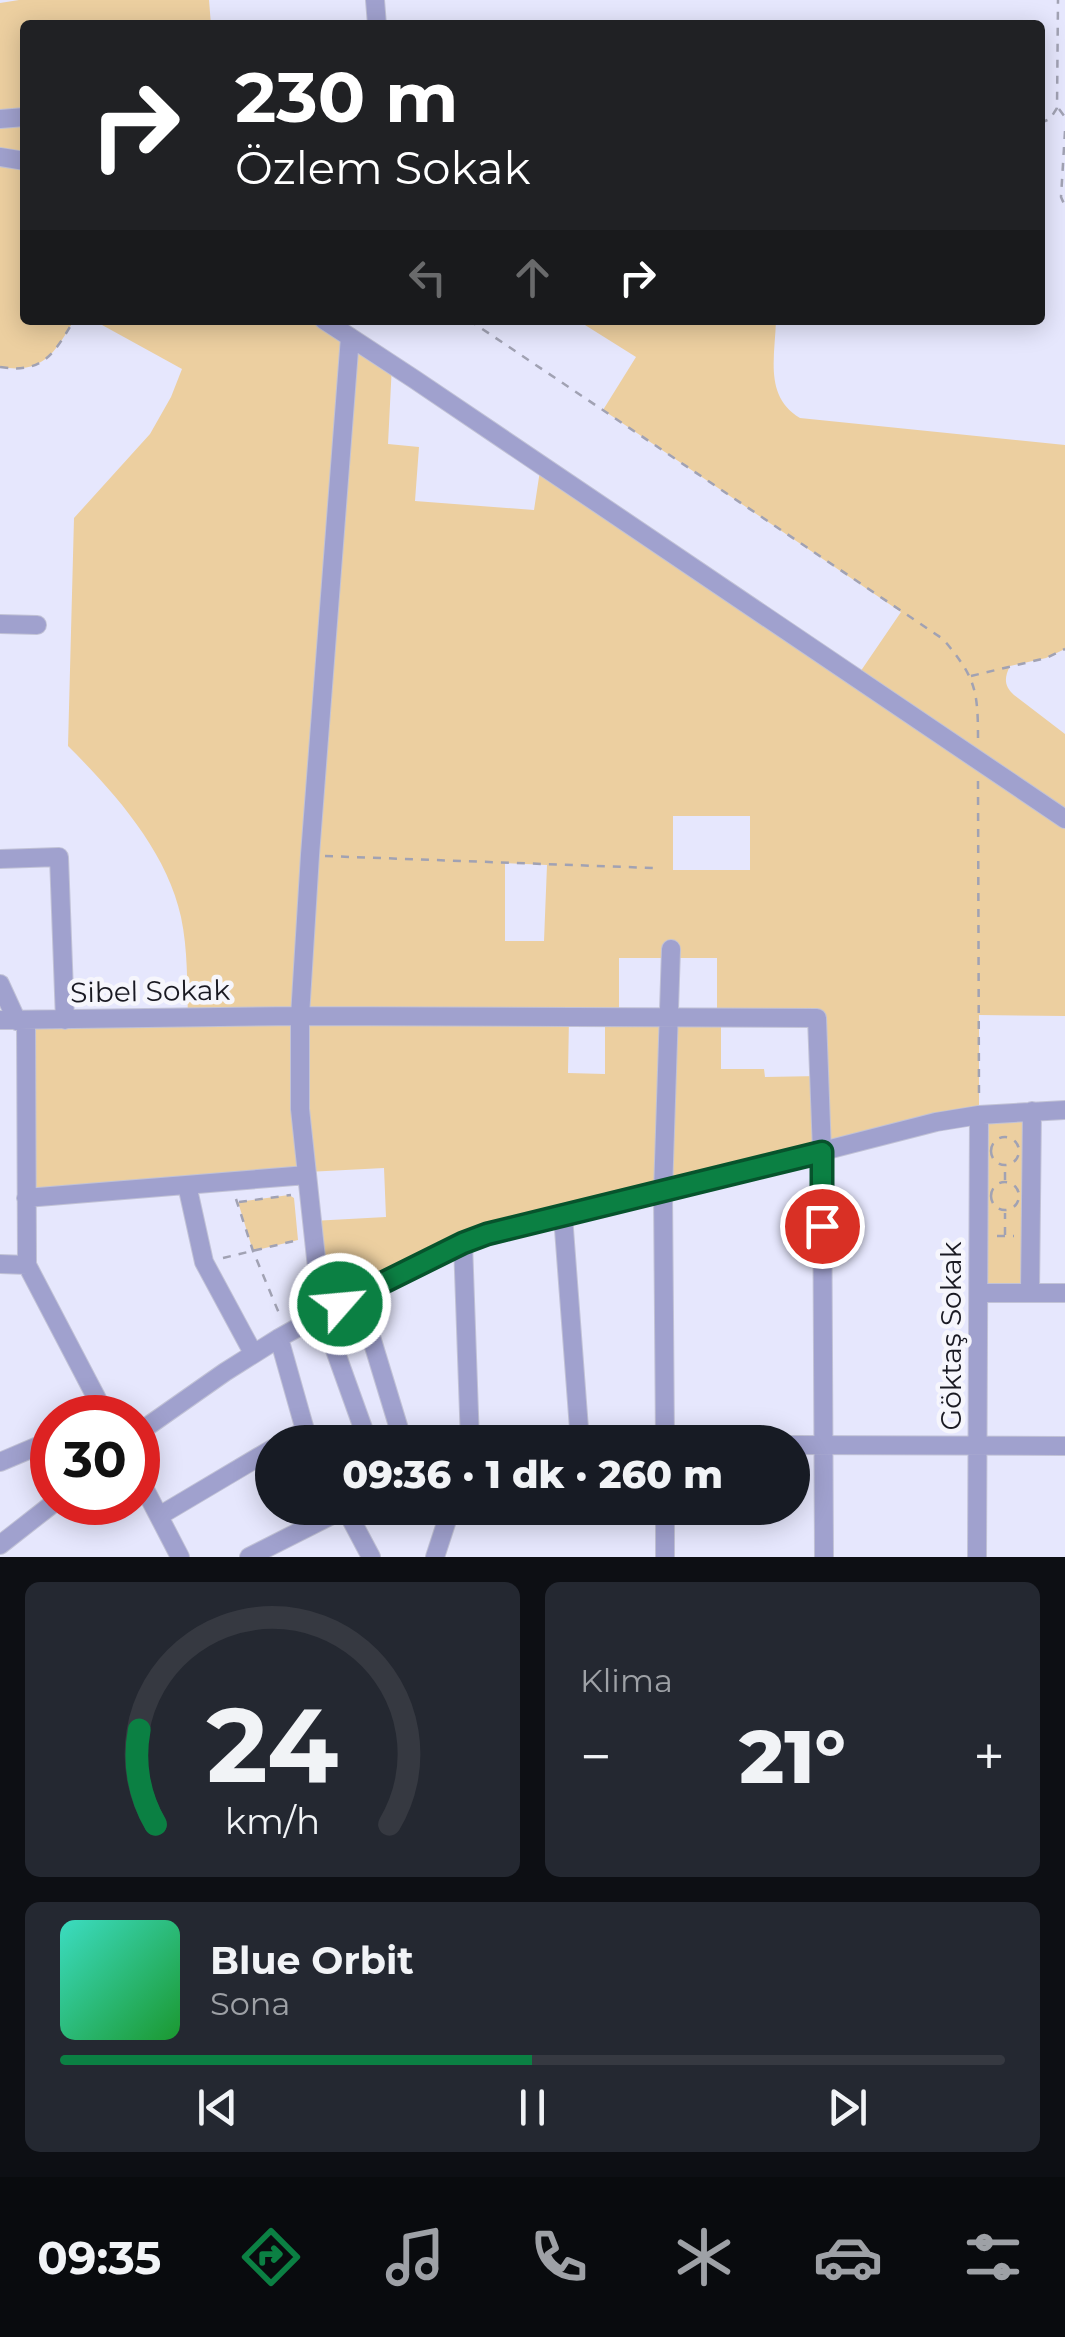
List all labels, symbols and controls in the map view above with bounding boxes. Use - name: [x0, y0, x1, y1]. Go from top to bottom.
- text: 230 m: [235, 54, 459, 140]
- icon: right: [70, 60, 200, 190]
- text: Özlem Sokak: [235, 140, 530, 195]
- icon: left: [400, 250, 455, 305]
- icon: ahead: [505, 250, 560, 305]
- icon: right: [610, 250, 665, 305]
- street label: Sibel Sokak: [70, 973, 231, 1009]
- pin: [780, 1184, 865, 1269]
- icon: arrive: [795, 1199, 850, 1254]
- street label: Göktaş Sokak: [934, 1241, 968, 1430]
- position arrow: [288, 1252, 392, 1356]
- speed limit sign: 30: [30, 1395, 160, 1525]
- text: 09:36 · 1 dk · 260 m: [342, 1451, 723, 1498]
- text: Klima: [580, 1661, 673, 1700]
- text: 24: [207, 1681, 338, 1808]
- text: 21°: [739, 1710, 846, 1802]
- text: −: [580, 1723, 612, 1790]
- text: +: [973, 1723, 1005, 1790]
- text: km/h: [225, 1799, 320, 1843]
- text: Blue Orbit: [210, 1937, 414, 1984]
- text: Sona: [210, 1984, 290, 2023]
- icon: previous: [190, 2080, 245, 2135]
- icon: pause: [505, 2080, 560, 2135]
- icon: next: [820, 2080, 875, 2135]
- icon: directions: [236, 2222, 306, 2292]
- icon: music: [380, 2222, 450, 2292]
- icon: phone: [524, 2222, 594, 2292]
- icon: climate: [669, 2222, 739, 2292]
- icon: car: [813, 2222, 883, 2292]
- icon: filters: [958, 2222, 1028, 2292]
- text: 09:35: [37, 2230, 161, 2285]

